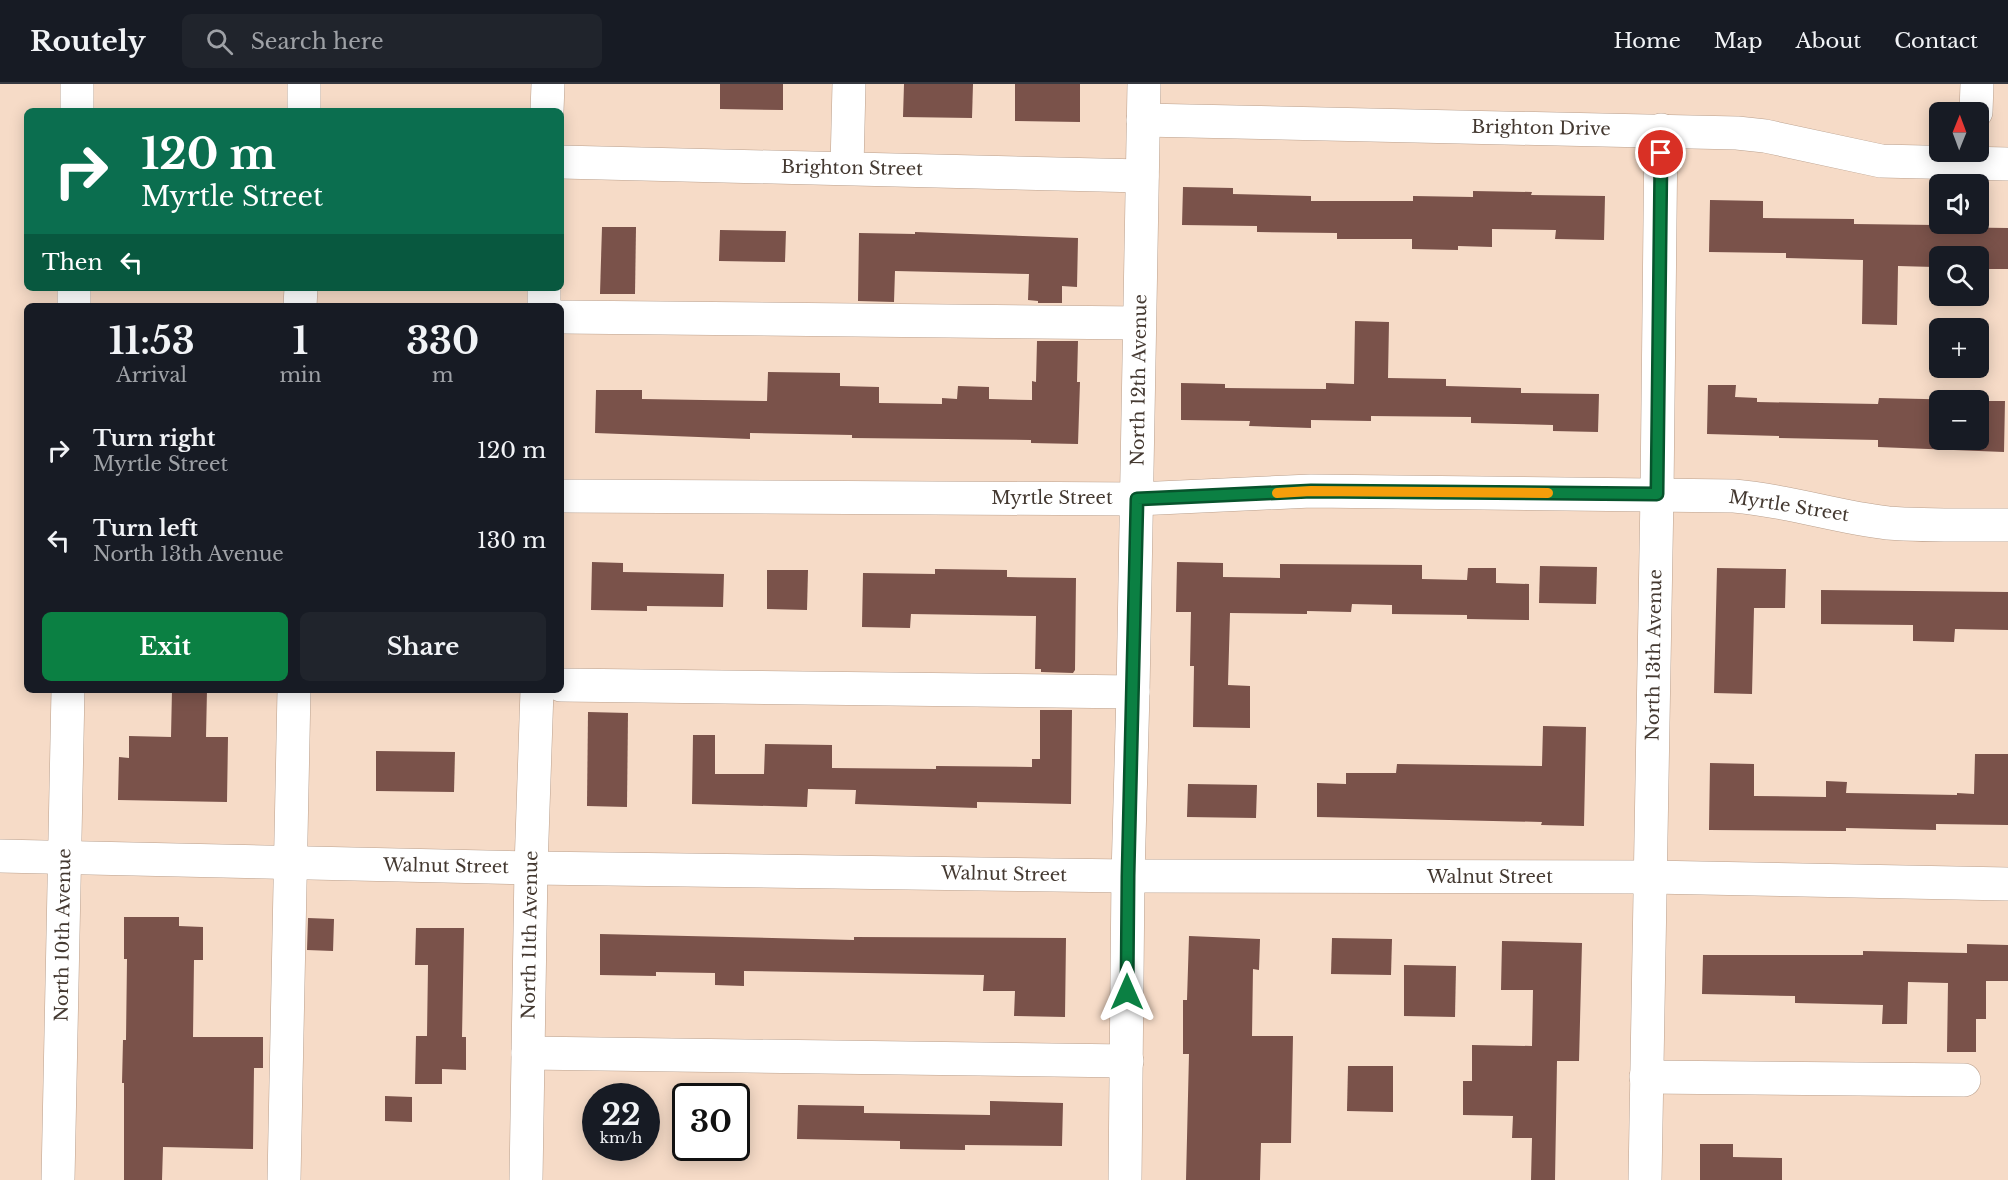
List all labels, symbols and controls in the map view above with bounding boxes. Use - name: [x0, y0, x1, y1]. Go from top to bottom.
- search box: [182, 14, 602, 68]
- text: Routely: [30, 24, 146, 59]
- icon: search: [203, 25, 236, 58]
- text: Search here: [251, 28, 384, 55]
- text: Home: [1614, 28, 1681, 54]
- text: Map: [1714, 28, 1762, 54]
- text: About: [1795, 28, 1861, 54]
- text: Contact: [1894, 28, 1978, 54]
- north arrow: [1929, 102, 1989, 162]
- map controls: [1929, 102, 1989, 450]
- street label: Brighton Drive: [1471, 116, 1611, 140]
- pin: [1635, 127, 1686, 178]
- text: 120 m: [141, 128, 276, 180]
- icon: right: [42, 132, 120, 210]
- icon: arrive: [1644, 136, 1677, 169]
- street label: Brighton Street: [781, 156, 923, 180]
- button: sound: [1929, 174, 1989, 234]
- text: Myrtle Street: [141, 180, 323, 213]
- icon: left: [115, 246, 148, 279]
- button: search: [1929, 246, 1989, 306]
- text: Then: [42, 249, 103, 276]
- street label: North 12th Avenue: [1127, 294, 1151, 466]
- button: +: [1929, 318, 1989, 378]
- text: 11:53: [109, 319, 195, 364]
- text: 1: [293, 319, 308, 364]
- text: 330: [406, 319, 479, 364]
- text: Arrival: [116, 363, 187, 387]
- text: min: [279, 363, 321, 387]
- text: m: [432, 363, 453, 387]
- button: −: [1929, 390, 1989, 450]
- text: Turn right: [93, 425, 215, 452]
- icon: right: [42, 434, 75, 467]
- text: 120 m: [477, 437, 546, 464]
- text: Myrtle Street: [93, 452, 228, 476]
- street label: Myrtle Street: [1727, 486, 1851, 526]
- street label: Myrtle Street: [991, 487, 1113, 509]
- text: Turn left: [93, 515, 198, 542]
- icon: left: [42, 524, 75, 557]
- text: 130 m: [477, 527, 546, 554]
- text: North 13th Avenue: [93, 542, 284, 566]
- street label: North 13th Avenue: [1642, 569, 1666, 741]
- button: Exit: [42, 612, 288, 681]
- button: Share: [300, 612, 546, 681]
- street label: North 10th Avenue: [50, 848, 76, 1022]
- street label: North 11th Avenue: [518, 851, 542, 1019]
- street label: Walnut Street: [382, 854, 509, 878]
- street label: Walnut Street: [940, 862, 1067, 886]
- street label: Walnut Street: [1426, 866, 1553, 888]
- position arrow: [1095, 960, 1159, 1024]
- speed limit sign: 30: [672, 1083, 750, 1161]
- text: 22: [601, 1096, 641, 1133]
- text: km/h: [600, 1128, 642, 1147]

